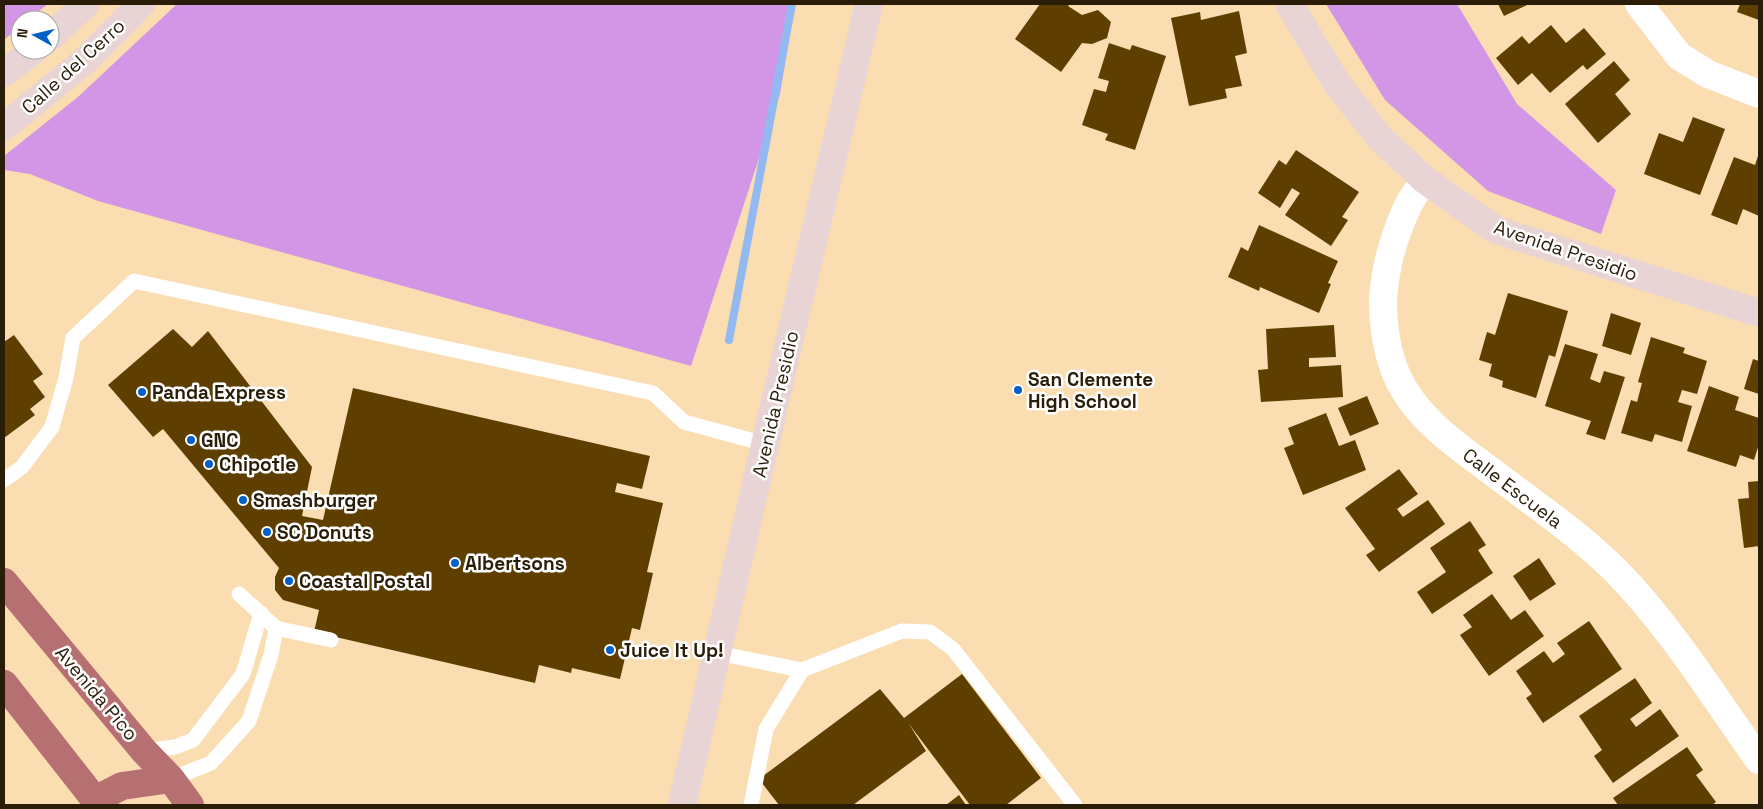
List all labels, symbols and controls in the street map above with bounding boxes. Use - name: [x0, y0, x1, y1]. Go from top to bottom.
- north arrow: [10, 10, 60, 60]
- street label: Calle del Cerro: [16, 13, 130, 119]
- text: N: [13, 27, 32, 39]
- street label: Avenida Presidio: [1491, 214, 1641, 287]
- street label: Avenida Presidio: [746, 328, 805, 480]
- place label: San Clemente High School: [1028, 367, 1153, 414]
- place label: Panda Express: [152, 380, 286, 405]
- marker: San Clemente High School: [1012, 384, 1024, 396]
- marker: Panda Express: [136, 386, 148, 398]
- place label: GNC: [201, 428, 239, 453]
- marker: GNC: [185, 434, 197, 446]
- street label: Calle Escuela: [1458, 443, 1568, 534]
- place label: Chipotle: [219, 452, 296, 477]
- marker: Chipotle: [203, 458, 215, 470]
- place label: Smashburger: [253, 488, 375, 513]
- marker: Smashburger: [237, 494, 249, 506]
- place label: SC Donuts: [277, 520, 372, 545]
- marker: SC Donuts: [261, 526, 273, 538]
- place label: Albertsons: [465, 551, 565, 576]
- marker: Albertsons: [449, 557, 461, 569]
- place label: Coastal Postal: [299, 569, 430, 594]
- marker: Coastal Postal: [283, 575, 295, 587]
- place label: Juice It Up!: [620, 638, 724, 663]
- street label: Avenida Pico: [50, 641, 144, 746]
- marker: Juice It Up!: [604, 644, 616, 656]

